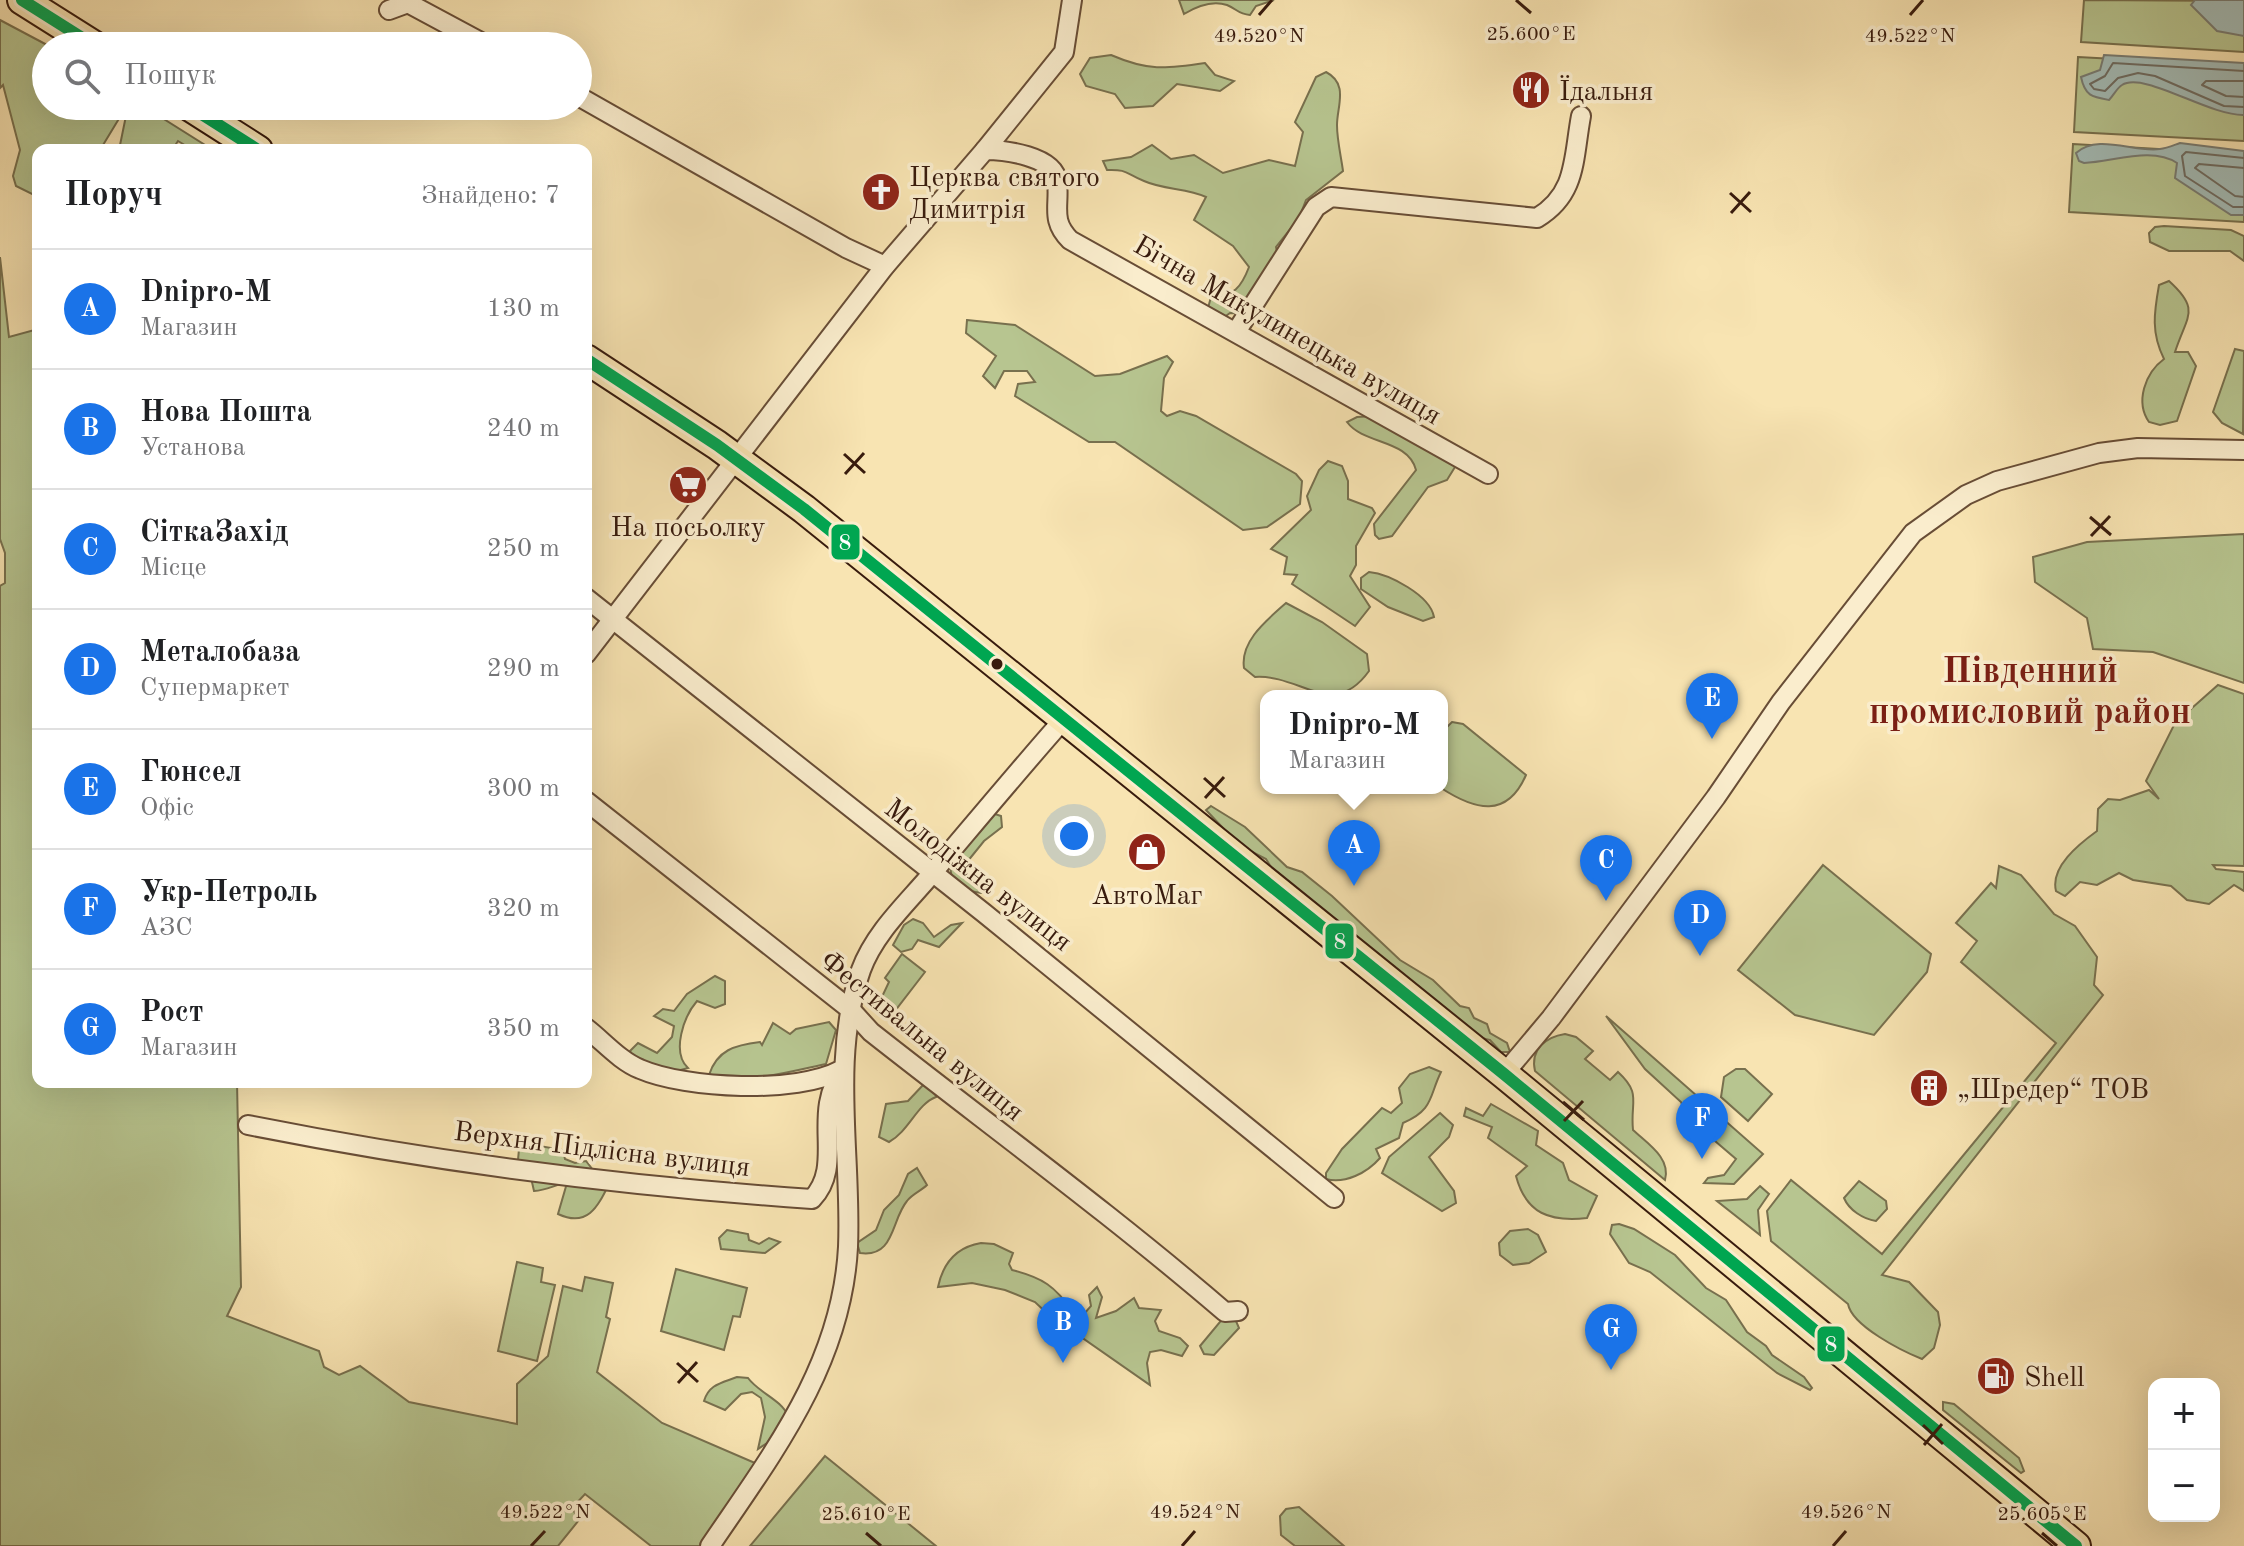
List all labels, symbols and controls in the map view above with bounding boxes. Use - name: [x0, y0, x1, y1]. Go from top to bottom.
- text: 25.600°E: [1487, 25, 1576, 45]
- text: 49.520°N: [1214, 27, 1304, 47]
- text: 49.522°N: [1865, 27, 1955, 47]
- search box: [32, 32, 592, 120]
- icon: search: [60, 54, 104, 98]
- text: Пошук: [124, 61, 216, 91]
- restaurant icon: Їдальня: [1510, 69, 1552, 111]
- place label: Їдальня: [1559, 75, 1653, 107]
- place label: Церква святого Димитрія: [909, 165, 1100, 225]
- church icon: Церква святого Димитрія: [860, 171, 902, 213]
- text: Поруч: [64, 179, 163, 213]
- text: Знайдено: 7: [421, 183, 560, 209]
- street label: Бічна Микулинецька вулиця: [1128, 232, 1445, 431]
- text: Dnipro-M: [140, 278, 271, 308]
- text: A: [80, 296, 100, 322]
- text: 130 m: [487, 296, 560, 322]
- text: Магазин: [140, 315, 238, 341]
- text: Нова Пошта: [140, 398, 312, 428]
- text: B: [81, 416, 99, 442]
- text: 240 m: [487, 416, 560, 442]
- text: Установа: [140, 435, 246, 461]
- supermarket icon: На посьолку: [667, 464, 709, 506]
- place label: На посьолку: [610, 515, 766, 543]
- text: СіткаЗахід: [140, 518, 289, 548]
- line badge: 8: [830, 523, 861, 561]
- text: 8: [839, 533, 851, 555]
- text: C: [81, 536, 99, 562]
- text: 250 m: [487, 536, 560, 562]
- text: Місце: [140, 555, 206, 581]
- text: Металобаза: [140, 638, 300, 668]
- district label: Південний промисловий район: [1869, 655, 2191, 732]
- text: D: [80, 656, 100, 682]
- text: 290 m: [487, 656, 560, 682]
- unlabelled marker: [989, 656, 1005, 672]
- pin: E: [1686, 673, 1738, 739]
- text: Супермаркет: [140, 675, 289, 701]
- popup: [1260, 690, 1448, 794]
- text: Dnipro-M: [1288, 711, 1420, 741]
- text: Магазин: [1288, 748, 1386, 774]
- text: Гюнсел: [140, 758, 242, 788]
- text: E: [81, 776, 99, 802]
- text: 300 m: [487, 776, 560, 802]
- text: Офіс: [140, 795, 194, 821]
- street label: Молодіжна вулиця: [878, 795, 1076, 958]
- your location: [1054, 816, 1094, 856]
- pin: A: [1328, 820, 1380, 886]
- shop icon: АвтоМаг: [1126, 831, 1168, 873]
- pin: C: [1580, 835, 1632, 901]
- text: Укр-Петроль: [140, 878, 318, 908]
- place label: АвтоМаг: [1091, 883, 1203, 911]
- pin: D: [1674, 890, 1726, 956]
- text: F: [81, 896, 99, 922]
- text: 320 m: [487, 896, 560, 922]
- text: АЗС: [140, 915, 193, 941]
- line badge: 8: [1324, 922, 1355, 960]
- text: 8: [1334, 932, 1346, 954]
- street label: Фестивальна вулиця: [814, 947, 1028, 1128]
- text: Рост: [140, 998, 203, 1028]
- text: G: [81, 1016, 99, 1042]
- text: 350 m: [487, 1016, 560, 1042]
- text: Магазин: [140, 1035, 238, 1061]
- building icon: „Шредер“ ТОВ: [1908, 1067, 1950, 1109]
- place label: „Шредер“ ТОВ: [1957, 1077, 2149, 1105]
- pin: F: [1676, 1093, 1728, 1159]
- street label: Верхня Підлісна вулиця: [452, 1119, 751, 1183]
- pin: B: [1037, 1297, 1089, 1363]
- pin: G: [1585, 1304, 1637, 1370]
- line badge: 8: [1816, 1325, 1846, 1363]
- text: 8: [1825, 1335, 1837, 1357]
- fuel station icon: Shell: [1975, 1355, 2017, 1397]
- place label: Shell: [2024, 1365, 2085, 1393]
- map controls: [2148, 1378, 2220, 1522]
- button: +: [2148, 1378, 2220, 1450]
- button: −: [2148, 1450, 2220, 1522]
- text: 49.522°N: [500, 1503, 590, 1523]
- text: 49.524°N: [1150, 1503, 1240, 1523]
- text: 49.526°N: [1801, 1503, 1891, 1523]
- text: 25.610°E: [822, 1505, 911, 1525]
- text: 25.605°E: [1998, 1505, 2087, 1525]

